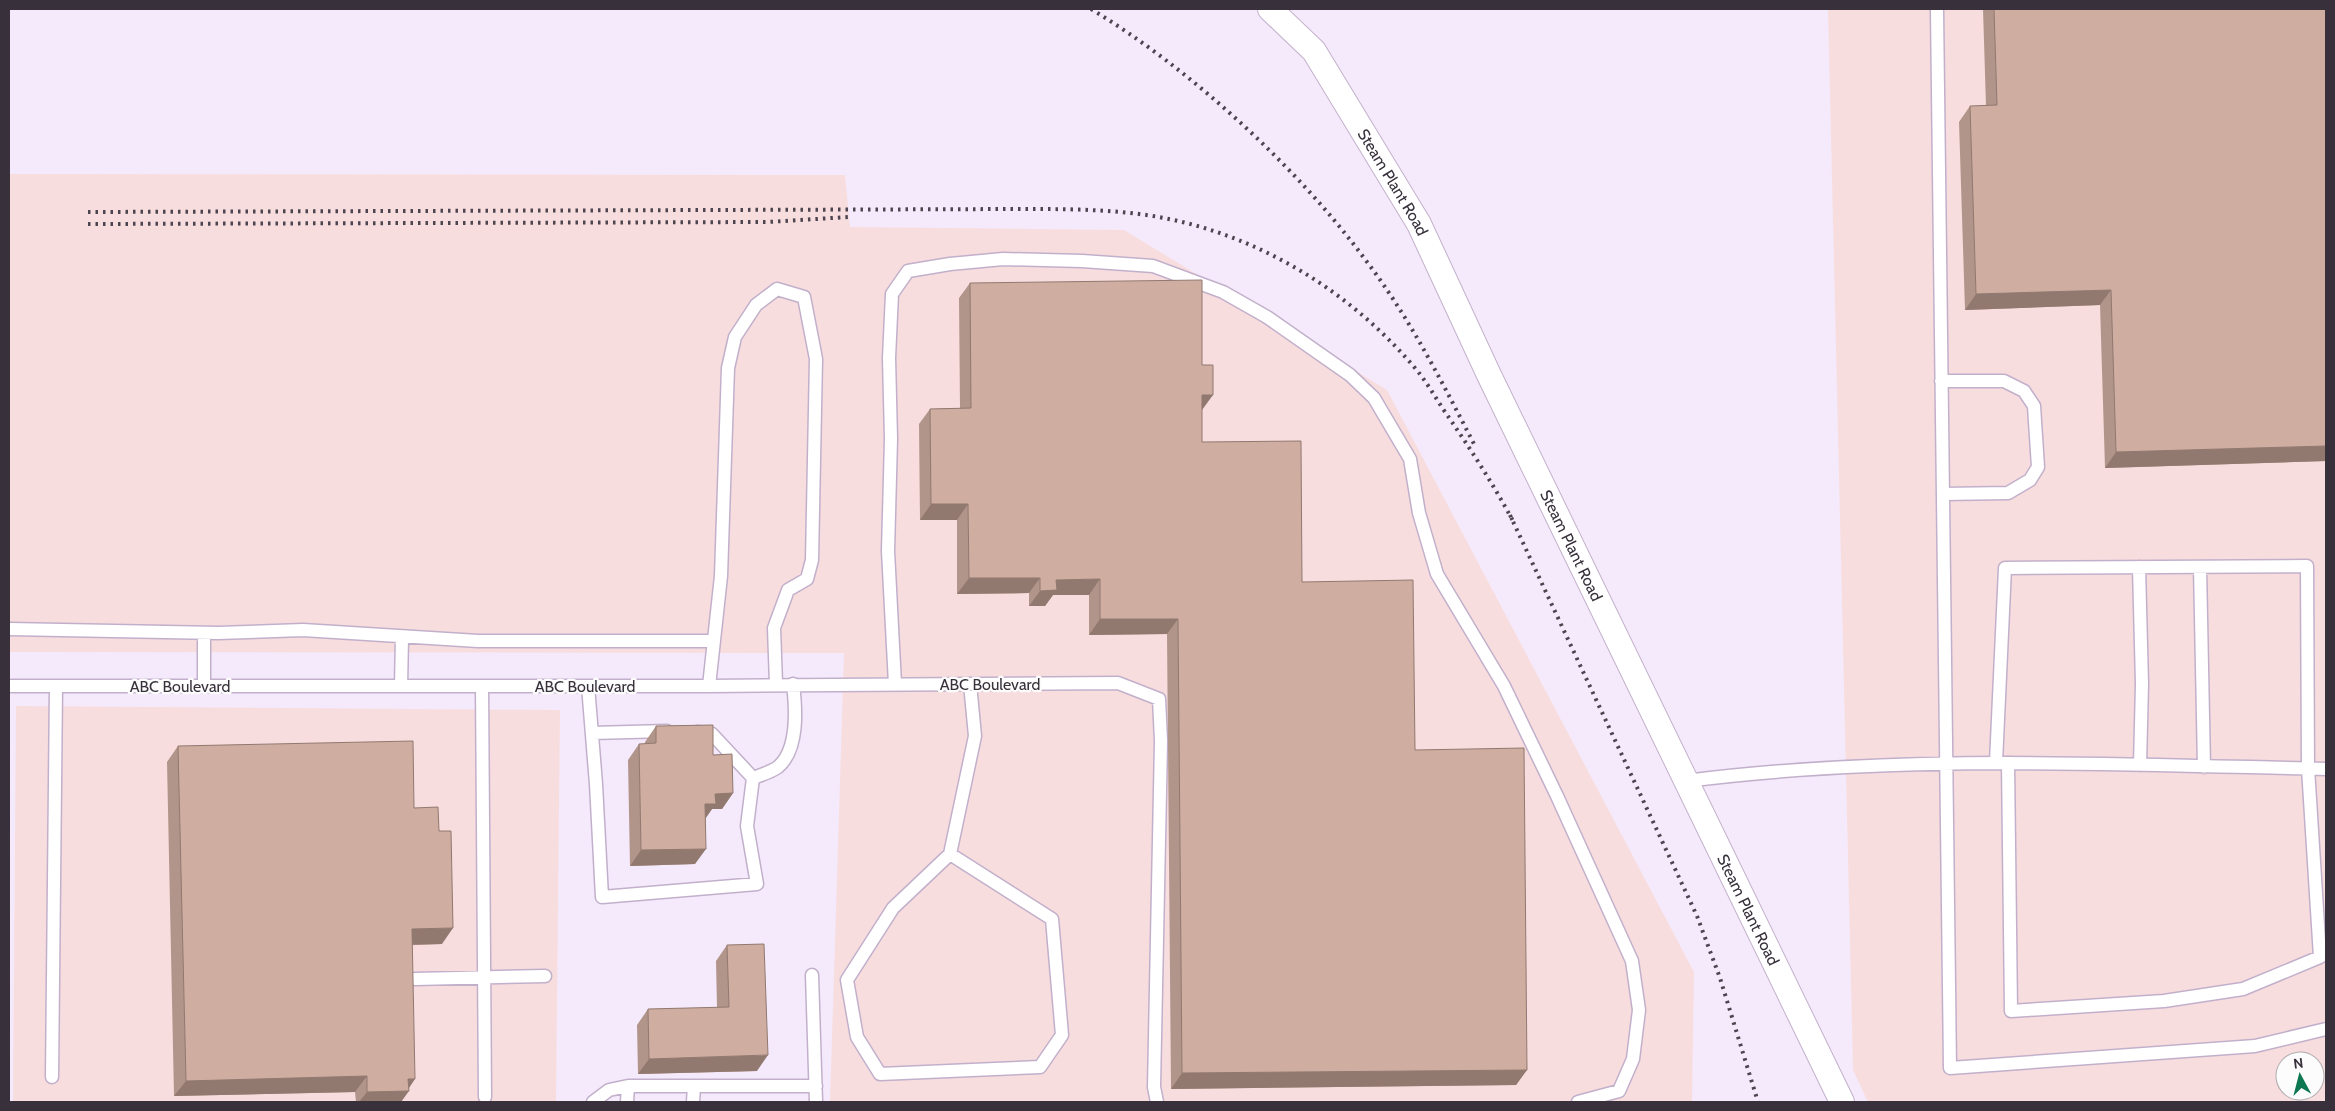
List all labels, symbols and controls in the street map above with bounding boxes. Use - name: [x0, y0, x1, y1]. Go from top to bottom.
- street label: Steam Plant Road: [1354, 125, 1432, 238]
- street label: Steam Plant Road: [1537, 487, 1607, 604]
- street label: ABC Boulevard: [940, 675, 1040, 694]
- street label: ABC Boulevard: [130, 677, 230, 696]
- street label: ABC Boulevard: [535, 677, 635, 696]
- street label: Steam Plant Road: [1714, 851, 1784, 968]
- north arrow: [2275, 1051, 2325, 1101]
- text: N: [2292, 1054, 2304, 1073]

